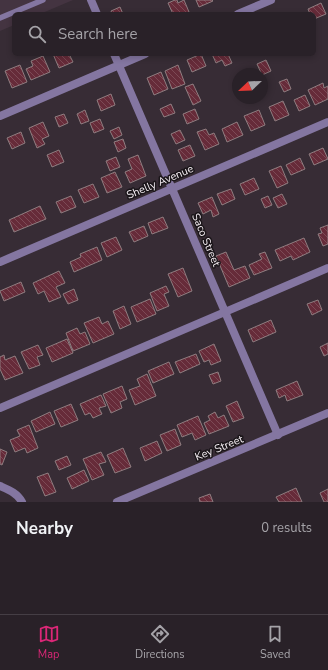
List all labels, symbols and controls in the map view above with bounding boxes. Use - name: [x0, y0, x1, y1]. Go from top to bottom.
- search box: [12, 12, 316, 56]
- icon: search: [26, 23, 48, 45]
- text: Search here: [58, 24, 138, 44]
- north arrow: [232, 68, 268, 104]
- street label: Shelly Avenue: [124, 161, 196, 203]
- street label: Saco Street: [188, 211, 224, 269]
- street label: Key Street: [193, 431, 246, 465]
- text: Nearby: [16, 517, 73, 540]
- text: 0 results: [261, 519, 312, 537]
- tab: Map: [38, 623, 60, 662]
- tab: Directions: [135, 623, 185, 662]
- tab: Saved: [260, 623, 290, 662]

